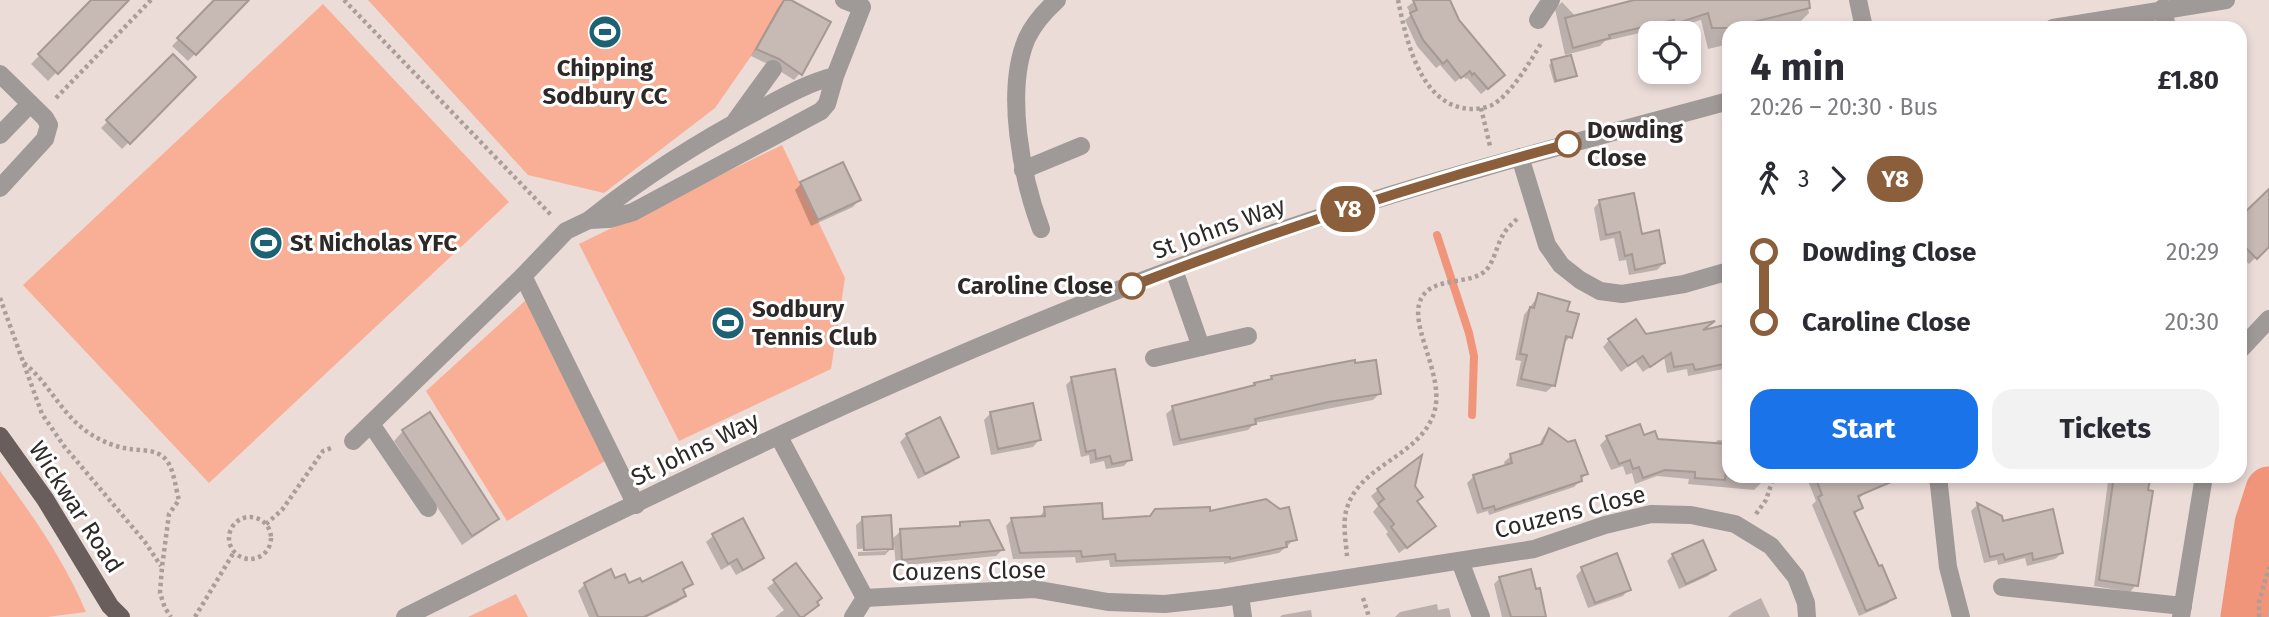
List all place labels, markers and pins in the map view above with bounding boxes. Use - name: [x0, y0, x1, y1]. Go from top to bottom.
- sports icon: Chipping Sodbury CC: [586, 13, 624, 51]
- place label: Chipping Sodbury CC: [542, 54, 668, 110]
- place label: Dowding Close: [1587, 116, 1684, 172]
- marker: Dowding Close: [1555, 131, 1581, 157]
- sports icon: St Nicholas YFC: [247, 224, 285, 262]
- place label: St Nicholas YFC: [290, 229, 457, 257]
- place label: Caroline Close: [957, 272, 1113, 300]
- marker: Caroline Close: [1119, 273, 1145, 299]
- place label: Sodbury Tennis Club: [752, 295, 877, 351]
- sports icon: Sodbury Tennis Club: [709, 304, 747, 342]

